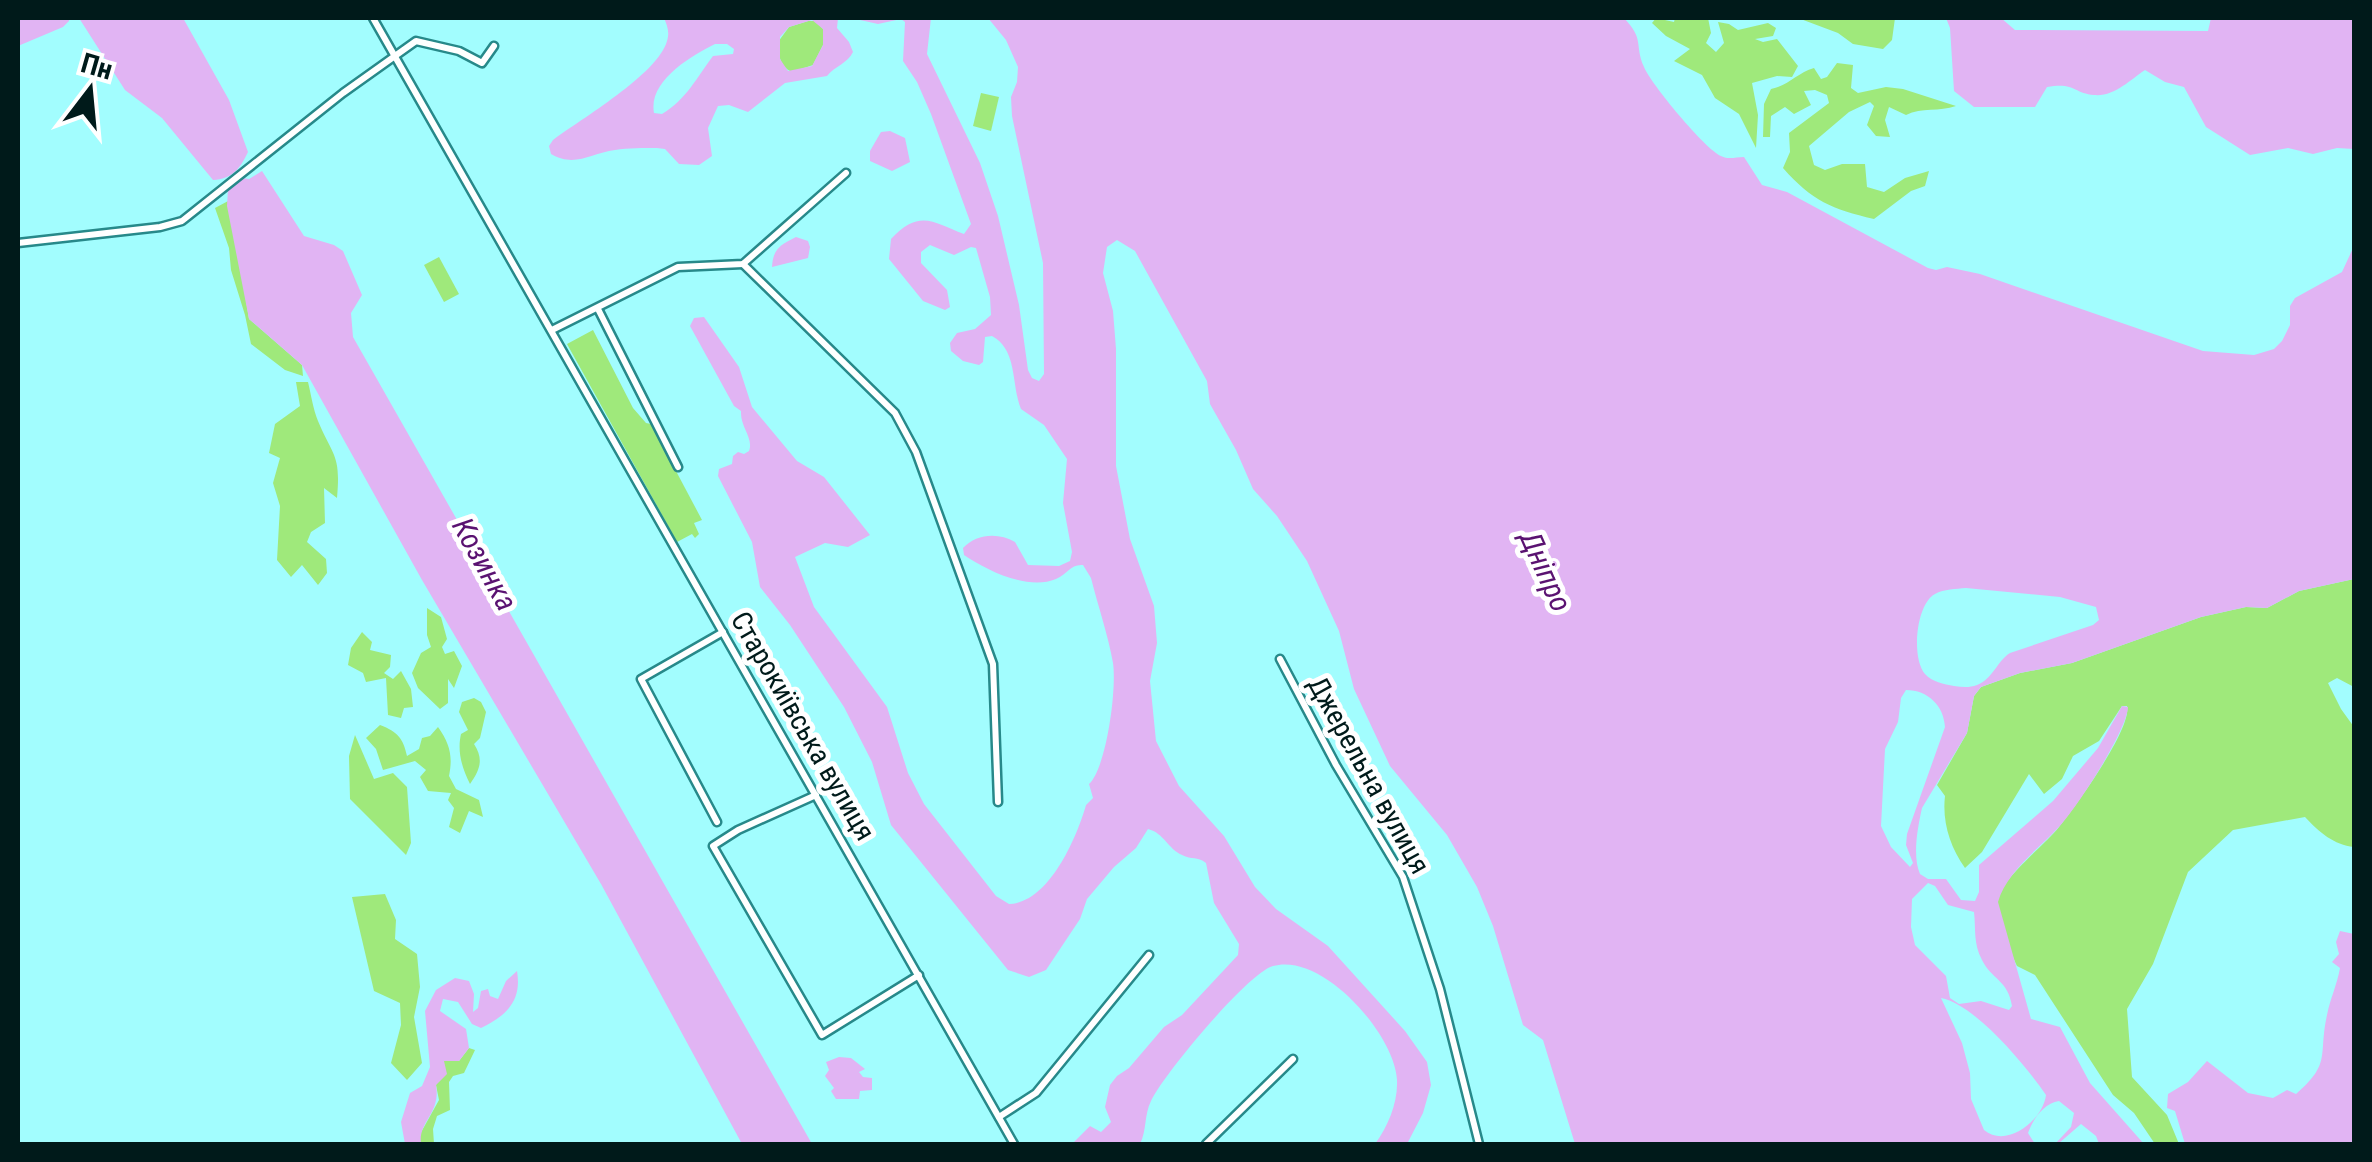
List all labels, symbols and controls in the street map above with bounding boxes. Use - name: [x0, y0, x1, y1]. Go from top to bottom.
- north arrow: [40, 40, 140, 140]
- text: Пн: [77, 46, 116, 87]
- water label: Козинка: [445, 511, 525, 617]
- water label: Дніпро: [1512, 523, 1579, 617]
- street label: Старокиївська вулиця: [724, 606, 882, 846]
- street label: Джерельна вулиця: [1301, 671, 1437, 879]

